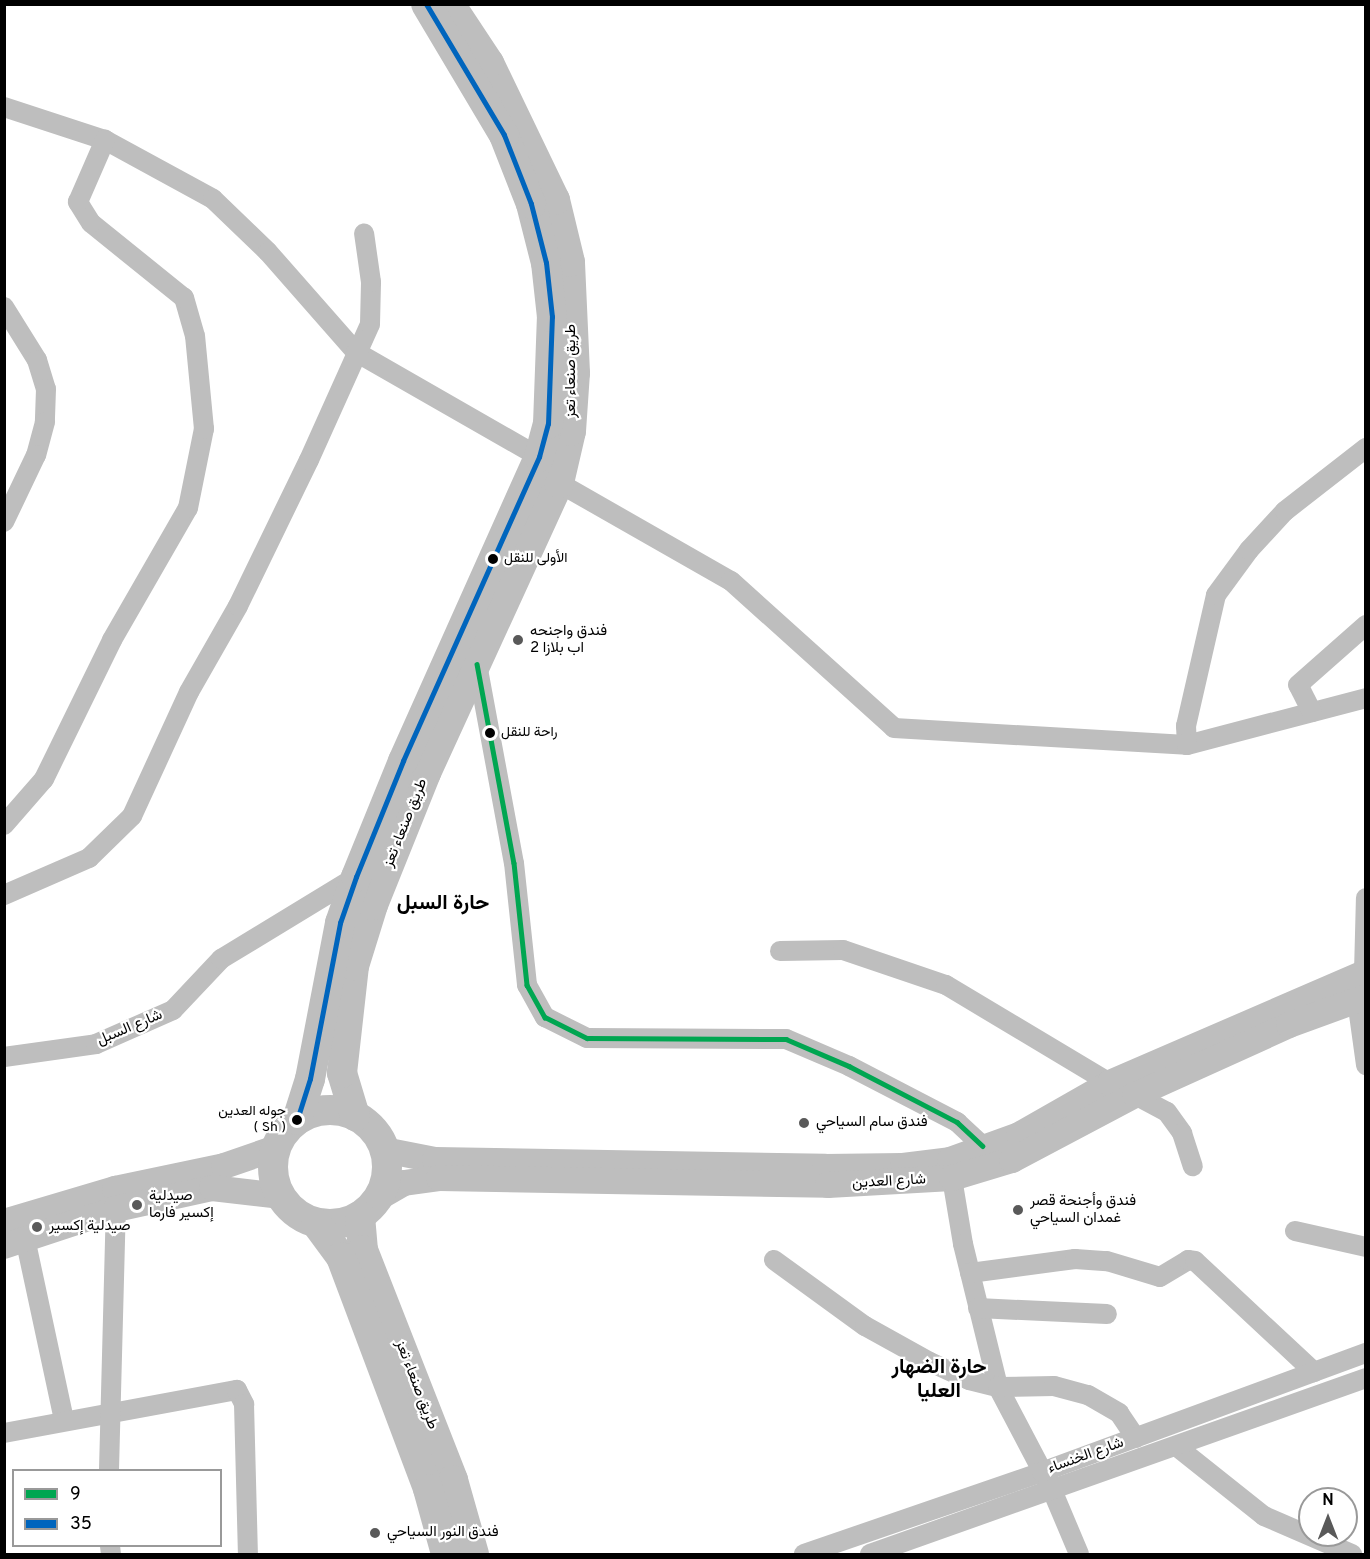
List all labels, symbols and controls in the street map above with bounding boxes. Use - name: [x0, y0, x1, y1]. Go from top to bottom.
- street label: طريق صنعاء تعز: [563, 324, 581, 418]
- place label: الأولى للنقل: [504, 551, 567, 567]
- marker: الأولى للنقل: [487, 553, 499, 565]
- place label: فندق واجنحه اب بلازا 2: [530, 622, 607, 657]
- marker: فندق واجنحه اب بلازا 2: [511, 633, 525, 647]
- place label: راحة للنقل: [501, 725, 558, 741]
- marker: راحة للنقل: [484, 727, 496, 739]
- street label: طريق صنعاء تعز: [380, 776, 432, 870]
- district label: حارة السبل: [397, 891, 489, 917]
- street label: شارع السبل: [95, 1006, 165, 1050]
- place label: جوله العدين ( Sh ): [218, 1104, 286, 1136]
- marker: جوله العدين ( Sh ): [291, 1114, 303, 1126]
- place label: فندق سام السياحي: [816, 1114, 928, 1132]
- marker: فندق سام السياحي: [797, 1116, 811, 1130]
- street label: شارع العدين: [852, 1171, 926, 1193]
- place label: صيدلية إكسير فارما: [149, 1187, 214, 1222]
- place label: فندق وأجنحة قصر غمدان السياحي: [1030, 1192, 1136, 1227]
- marker: صيدلية إكسير فارما: [130, 1198, 144, 1212]
- marker: فندق وأجنحة قصر غمدان السياحي: [1011, 1203, 1025, 1217]
- place label: صيدلية إكسير: [49, 1218, 131, 1236]
- marker: صيدلية إكسير: [30, 1220, 44, 1234]
- street label: طريق صنعاء تعز: [391, 1338, 441, 1432]
- district label: حارة الضهار العليا: [891, 1355, 987, 1405]
- street label: شارع الخنساء: [1046, 1434, 1126, 1478]
- legend: [12, 1469, 222, 1547]
- text: 9: [70, 1483, 81, 1506]
- north arrow: [1298, 1487, 1358, 1547]
- text: N: [1322, 1491, 1334, 1511]
- text: 35: [70, 1513, 92, 1536]
- place label: فندق النور السياحي: [387, 1524, 499, 1542]
- marker: فندق النور السياحي: [368, 1526, 382, 1540]

